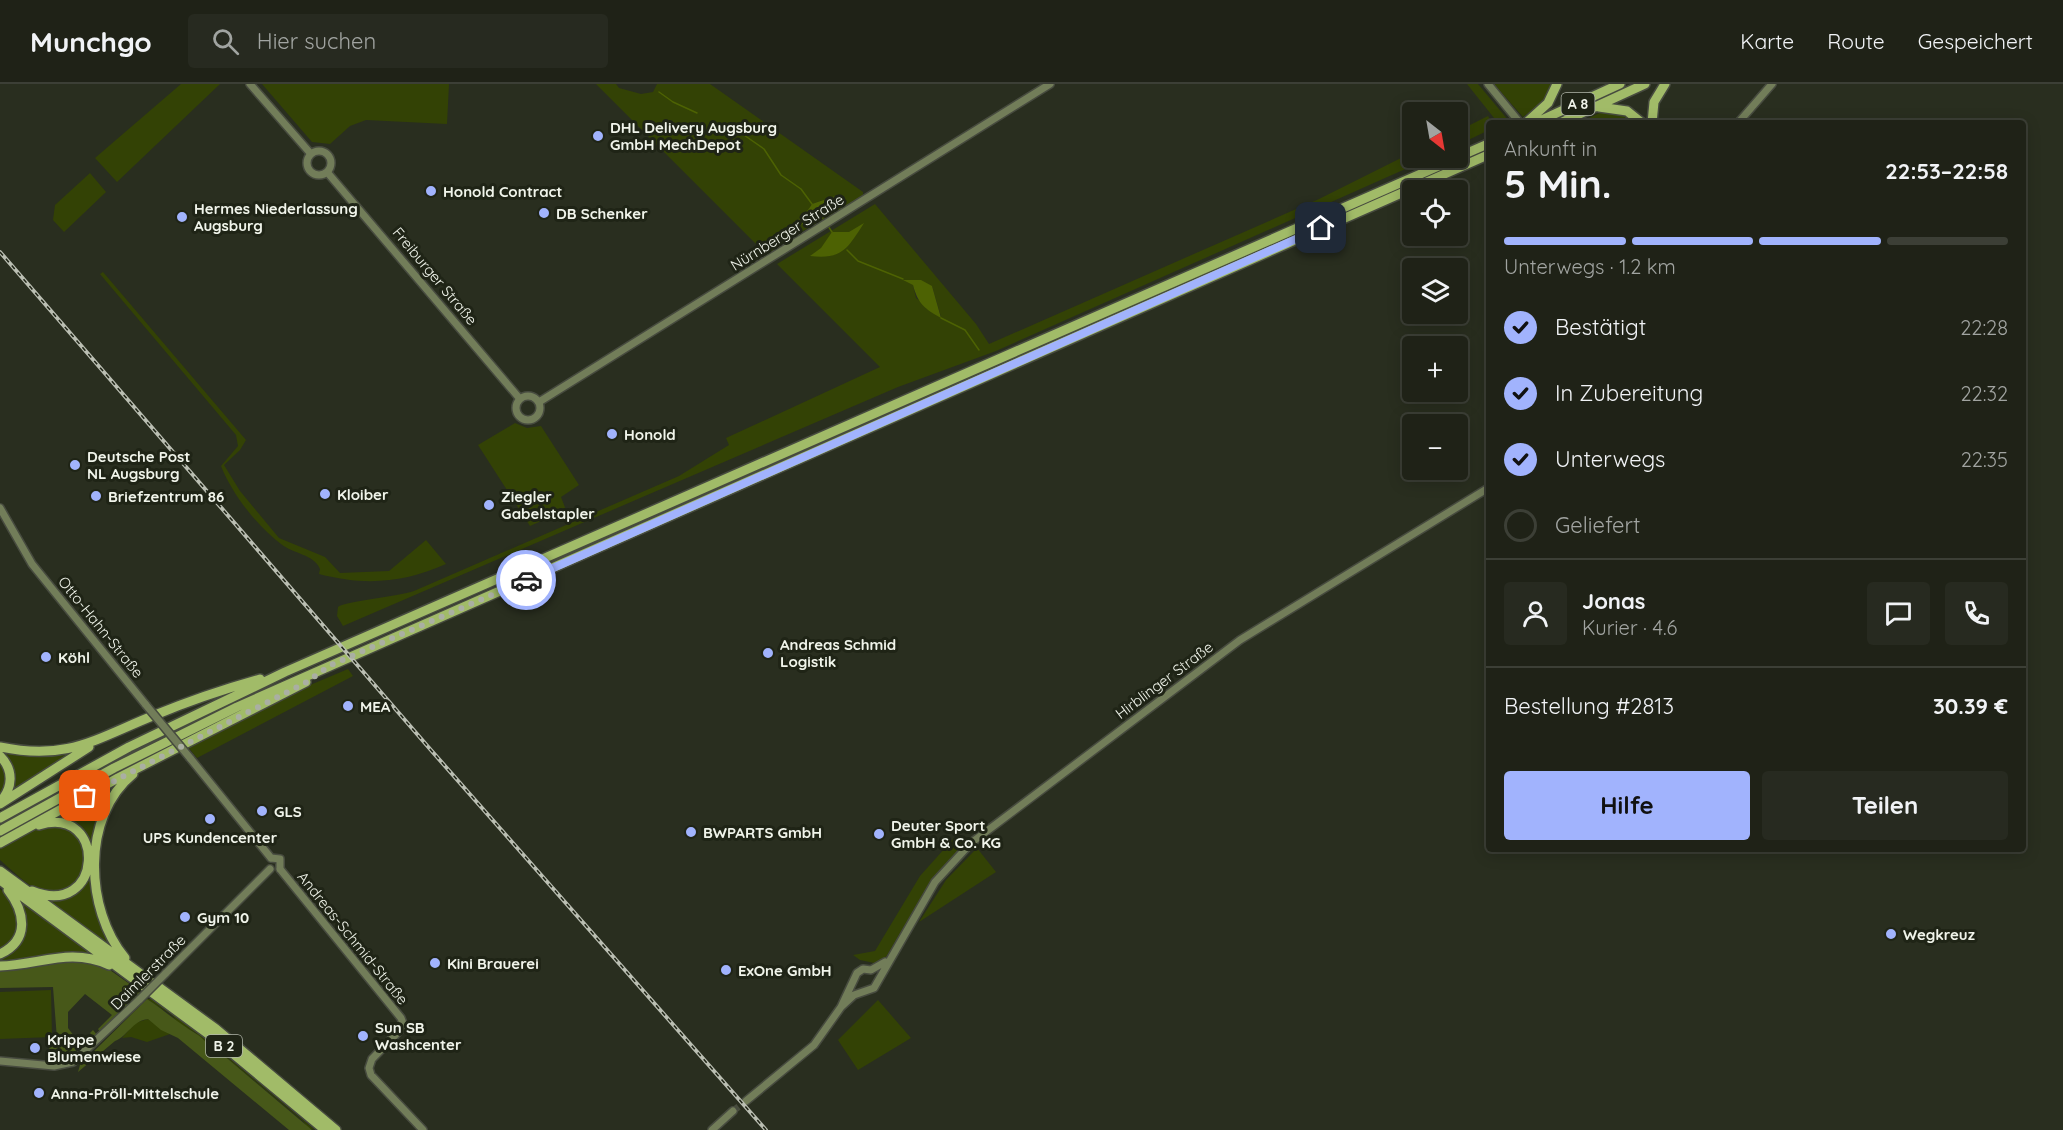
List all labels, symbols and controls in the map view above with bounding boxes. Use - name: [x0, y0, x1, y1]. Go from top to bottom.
- search box: [188, 14, 608, 68]
- text: Munchgo: [30, 24, 152, 59]
- icon: search: [209, 25, 242, 58]
- text: Hier suchen: [257, 27, 376, 55]
- text: Karte: [1740, 28, 1794, 54]
- text: Route: [1827, 28, 1885, 54]
- text: Gespeichert: [1918, 28, 2033, 54]
- road number: A 8: [1562, 93, 1594, 115]
- north arrow: [1402, 102, 1468, 168]
- map controls: [1402, 102, 1468, 480]
- place label: DHL Delivery Augsburg GmbH MechDepot: [610, 118, 777, 154]
- marker: DHL Delivery Augsburg GmbH MechDepot: [591, 129, 605, 143]
- text: Ankunft in: [1504, 136, 1597, 161]
- text: 22:53–22:58: [1885, 157, 2008, 185]
- text: 5 Min.: [1504, 159, 1611, 208]
- button: locate: [1402, 180, 1468, 246]
- place label: Honold Contract: [443, 182, 563, 201]
- marker: Honold Contract: [424, 184, 438, 198]
- street label: Nürnberger Straße: [727, 189, 847, 275]
- place label: Hermes Niederlassung Augsburg: [194, 199, 358, 235]
- pin: [1295, 202, 1346, 253]
- place label: DB Schenker: [556, 204, 648, 223]
- marker: DB Schenker: [537, 206, 551, 220]
- marker: Hermes Niederlassung Augsburg: [175, 210, 189, 224]
- icon: home: [1304, 211, 1337, 244]
- street label: Freiburger Straße: [389, 223, 481, 329]
- text: Unterwegs · 1.2 km: [1504, 254, 1676, 279]
- button: layers: [1402, 258, 1468, 324]
- icon: check: [1504, 311, 1537, 344]
- text: Bestätigt: [1555, 313, 1646, 341]
- text: 22:28: [1960, 315, 2008, 340]
- button: +: [1402, 336, 1468, 402]
- icon: check: [1504, 377, 1537, 410]
- text: In Zubereitung: [1555, 379, 1703, 407]
- text: 22:32: [1961, 381, 2008, 406]
- button: −: [1402, 414, 1468, 480]
- place label: Honold: [624, 425, 676, 444]
- marker: Honold: [605, 427, 619, 441]
- icon: check: [1504, 443, 1537, 476]
- text: Unterwegs: [1555, 445, 1665, 473]
- place label: Deutsche Post NL Augsburg: [87, 447, 190, 483]
- text: 22:35: [1961, 447, 2008, 472]
- marker: Deutsche Post NL Augsburg: [68, 458, 82, 472]
- place label: Kloiber: [337, 485, 389, 504]
- place label: Briefzentrum 86: [108, 487, 224, 506]
- marker: Kloiber: [318, 487, 332, 501]
- place label: Ziegler Gabelstapler: [501, 487, 595, 523]
- marker: Briefzentrum 86: [89, 489, 103, 503]
- marker: Ziegler Gabelstapler: [482, 498, 496, 512]
- text: Geliefert: [1555, 511, 1640, 539]
- courier: [496, 550, 556, 610]
- icon: car: [510, 564, 543, 597]
- street label: Otto-Hahn-Straße: [54, 572, 148, 682]
- button: person: [1504, 582, 1567, 645]
- button: chat: [1867, 582, 1930, 645]
- button: phone: [1945, 582, 2008, 645]
- text: Jonas: [1582, 587, 1645, 615]
- text: Kurier · 4.6: [1582, 615, 1677, 640]
- place label: Andreas Schmid Logistik: [780, 635, 896, 671]
- street label: Hirblinger Straße: [1111, 637, 1217, 723]
- marker: Andreas Schmid Logistik: [761, 646, 775, 660]
- place label: Köhl: [58, 648, 90, 667]
- marker: Köhl: [39, 650, 53, 664]
- text: Bestellung #2813: [1504, 692, 1674, 720]
- text: 30.39 €: [1933, 692, 2008, 720]
- place label: MEA: [360, 697, 391, 716]
- marker: MEA: [341, 699, 355, 713]
- pin: [59, 770, 110, 821]
- button: Hilfe: [1504, 771, 1750, 840]
- button: Teilen: [1762, 771, 2008, 840]
- icon: bag: [68, 779, 101, 812]
- place label: GLS: [274, 802, 302, 821]
- marker: GLS: [255, 804, 269, 818]
- marker: UPS Kundencenter: [203, 812, 217, 826]
- place label: Deuter Sport GmbH & Co. KG: [891, 816, 1001, 852]
- place label: BWPARTS GmbH: [703, 823, 822, 842]
- marker: BWPARTS GmbH: [684, 825, 698, 839]
- marker: Deuter Sport GmbH & Co. KG: [872, 827, 886, 841]
- place label: UPS Kundencenter: [143, 828, 278, 847]
- street label: Andreas-Schmid-Straße: [293, 868, 413, 1008]
- place label: Gym 10: [197, 908, 249, 927]
- marker: Gym 10: [178, 910, 192, 924]
- place label: Wegkreuz: [1903, 925, 1975, 944]
- marker: Wegkreuz: [1884, 927, 1898, 941]
- street label: Daimlerstraße: [106, 930, 190, 1014]
- place label: Kini Brauerei: [447, 954, 539, 973]
- marker: Kini Brauerei: [428, 956, 442, 970]
- place label: ExOne GmbH: [738, 961, 832, 980]
- marker: ExOne GmbH: [719, 963, 733, 977]
- place label: Sun SB Washcenter: [375, 1018, 462, 1054]
- marker: Sun SB Washcenter: [356, 1029, 370, 1043]
- place label: Krippe Blumenwiese: [47, 1030, 141, 1066]
- road number: B 2: [206, 1035, 242, 1057]
- marker: Krippe Blumenwiese: [28, 1041, 42, 1055]
- place label: Anna-Pröll-Mittelschule: [51, 1084, 219, 1103]
- marker: Anna-Pröll-Mittelschule: [32, 1086, 46, 1100]

